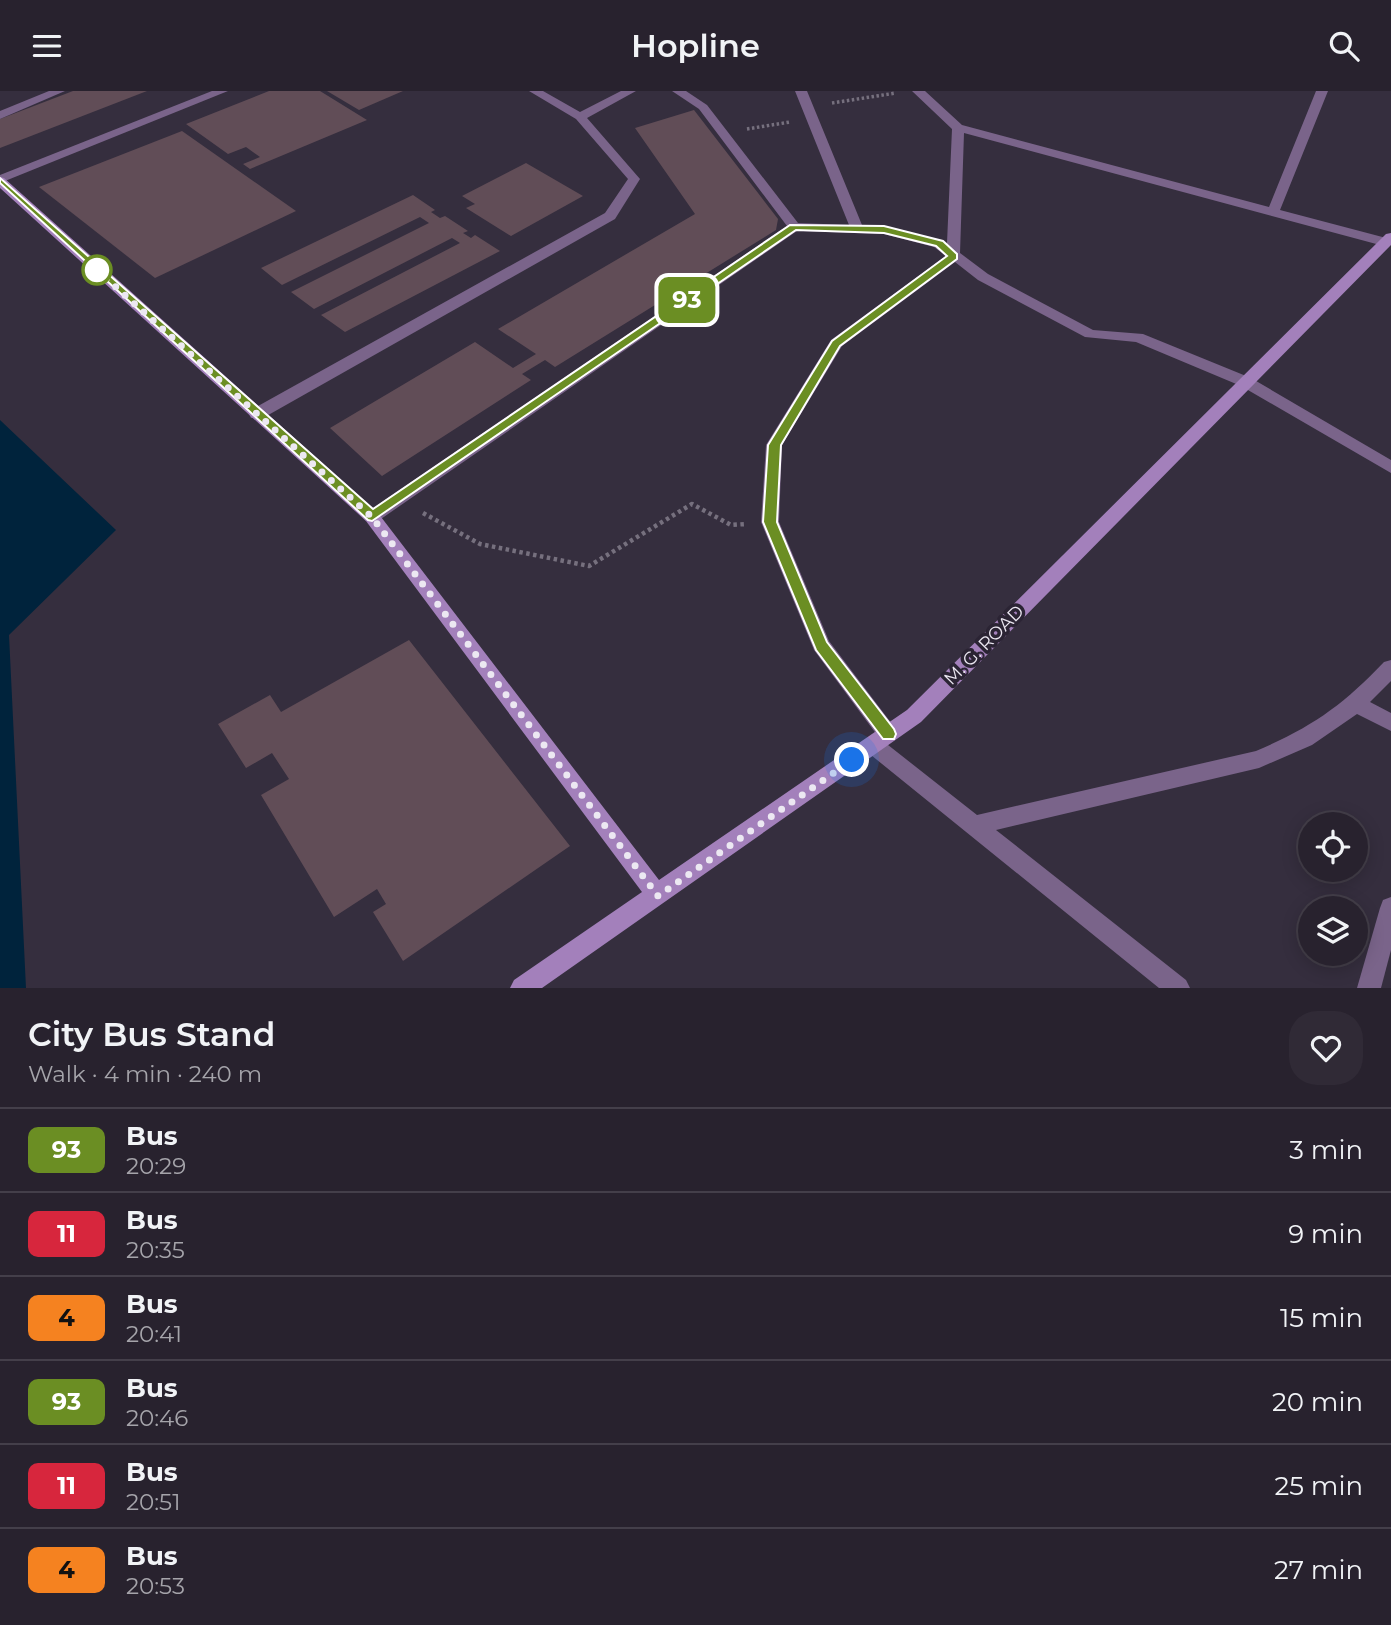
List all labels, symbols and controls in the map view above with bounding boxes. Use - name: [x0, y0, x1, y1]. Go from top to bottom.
- text: Hopline: [631, 26, 760, 65]
- icon: menu: [28, 27, 66, 65]
- icon: search: [1325, 27, 1363, 65]
- unlabelled marker: [82, 255, 112, 285]
- line badge: 93: [656, 277, 718, 323]
- text: 93: [672, 285, 702, 314]
- street label: M. G. ROAD: [939, 600, 1029, 690]
- your location: [834, 742, 869, 777]
- map controls: [1298, 812, 1368, 966]
- button: locate: [1298, 812, 1368, 882]
- button: layers: [1298, 896, 1368, 966]
- button: heart: [1289, 1011, 1363, 1085]
- text: City Bus Stand: [28, 1014, 275, 1054]
- text: Walk · 4 min · 240 m: [28, 1060, 262, 1088]
- text: Bus: [126, 1120, 178, 1152]
- text: 3 min: [1289, 1134, 1363, 1166]
- text: 93: [52, 1135, 81, 1164]
- text: 20:29: [126, 1152, 186, 1180]
- text: Bus: [126, 1204, 178, 1236]
- text: 9 min: [1288, 1218, 1363, 1250]
- text: 11: [57, 1219, 76, 1248]
- text: 20:35: [126, 1236, 185, 1264]
- text: Bus: [126, 1288, 178, 1320]
- text: 15 min: [1280, 1302, 1363, 1334]
- text: 4: [58, 1303, 75, 1332]
- text: 20:41: [126, 1320, 182, 1348]
- text: Bus: [126, 1372, 178, 1404]
- text: 20 min: [1272, 1386, 1363, 1418]
- text: 93: [52, 1387, 81, 1416]
- text: 20:46: [126, 1404, 188, 1432]
- text: Bus: [126, 1456, 178, 1488]
- text: 25 min: [1275, 1470, 1363, 1502]
- text: 11: [57, 1471, 76, 1500]
- text: 20:51: [126, 1488, 180, 1516]
- text: Bus: [126, 1540, 178, 1572]
- text: 27 min: [1274, 1554, 1363, 1586]
- text: 4: [58, 1555, 75, 1584]
- text: 20:53: [126, 1572, 185, 1600]

